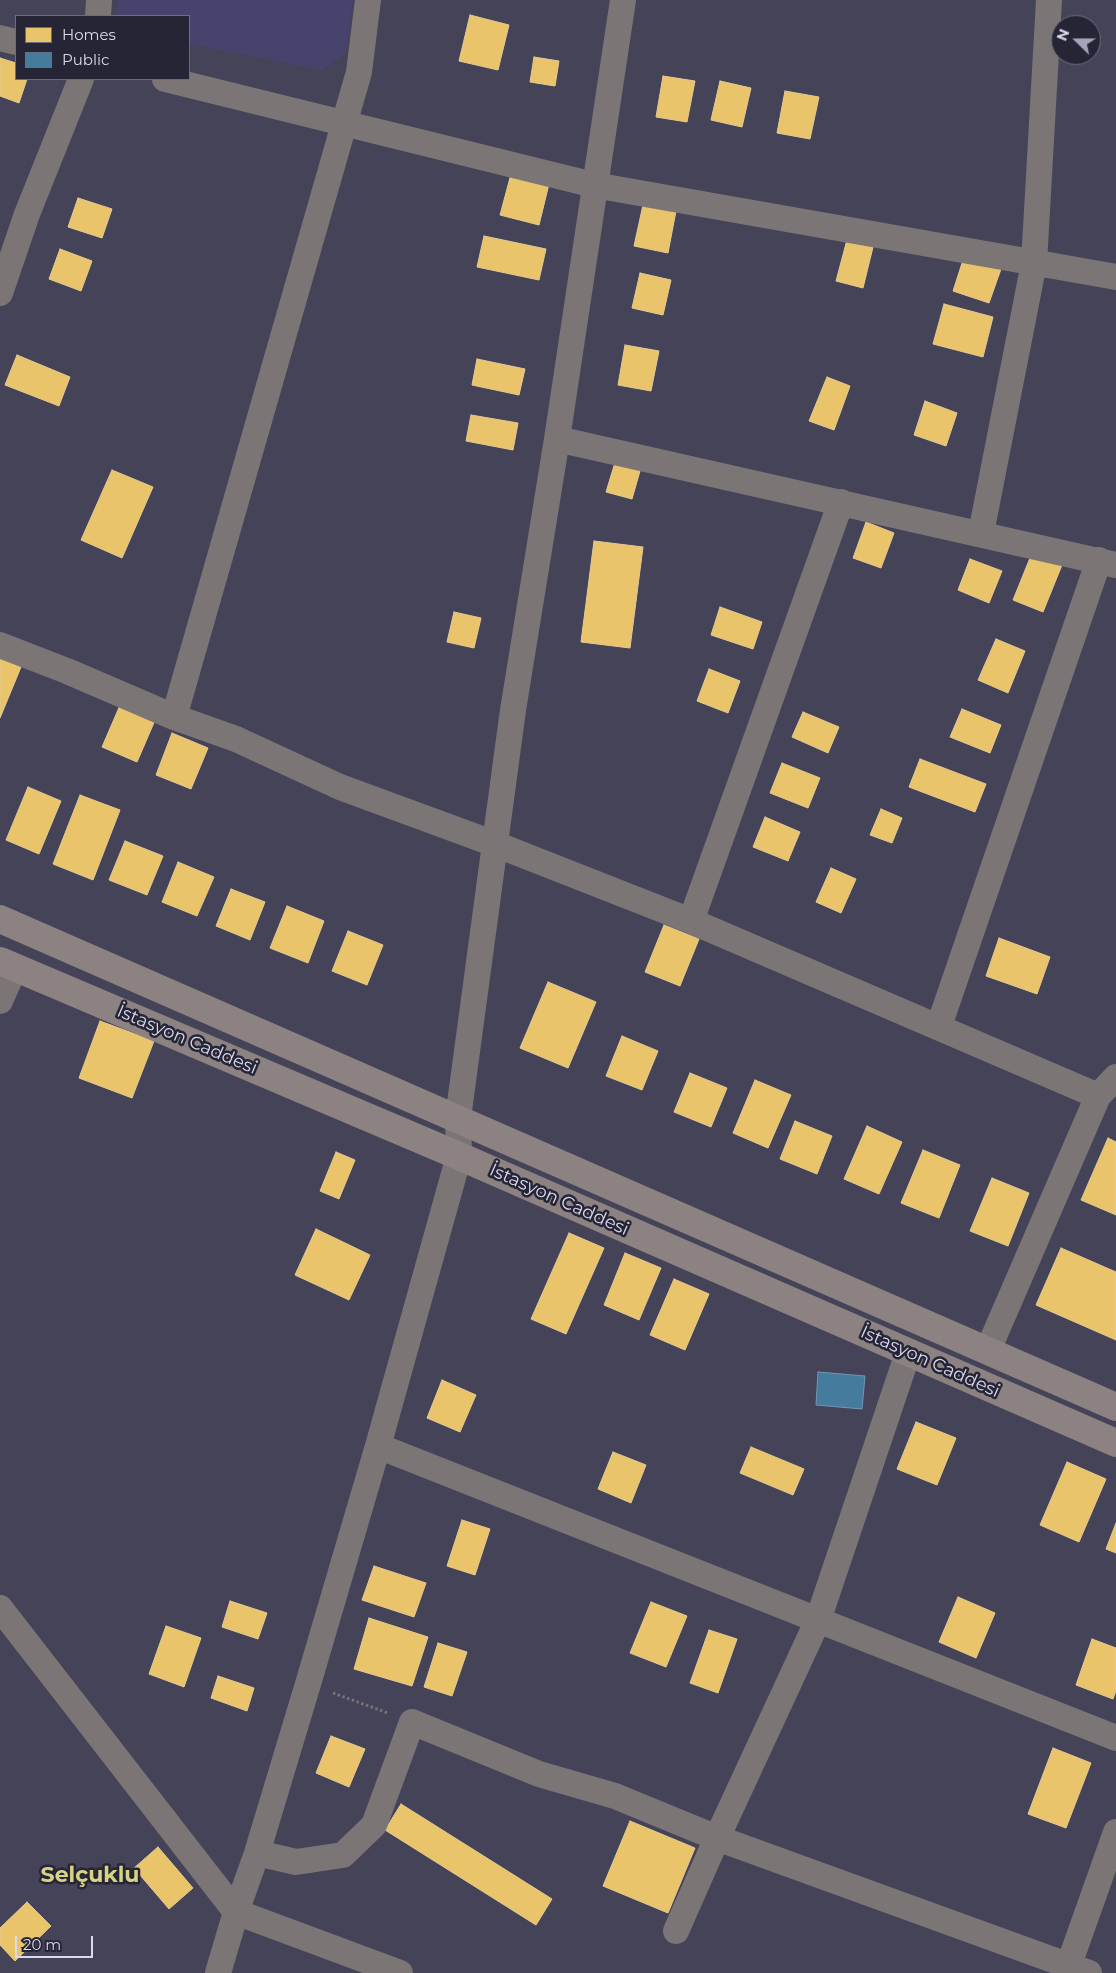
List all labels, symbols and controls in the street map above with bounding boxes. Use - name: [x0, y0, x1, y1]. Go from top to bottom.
- legend: [15, 15, 190, 80]
- north arrow: [1051, 15, 1101, 65]
- text: Homes: [62, 25, 116, 44]
- text: N: [1053, 26, 1073, 43]
- text: Public: [62, 50, 110, 69]
- street label: İstasyon Caddesi: [114, 1001, 260, 1079]
- street label: İstasyon Caddesi: [486, 1160, 632, 1240]
- street label: İstasyon Caddesi: [857, 1322, 1003, 1402]
- district label: Selçuklu: [41, 1863, 139, 1889]
- scale bar: [18, 1926, 95, 1958]
- text: 20 m: [23, 1935, 61, 1954]

